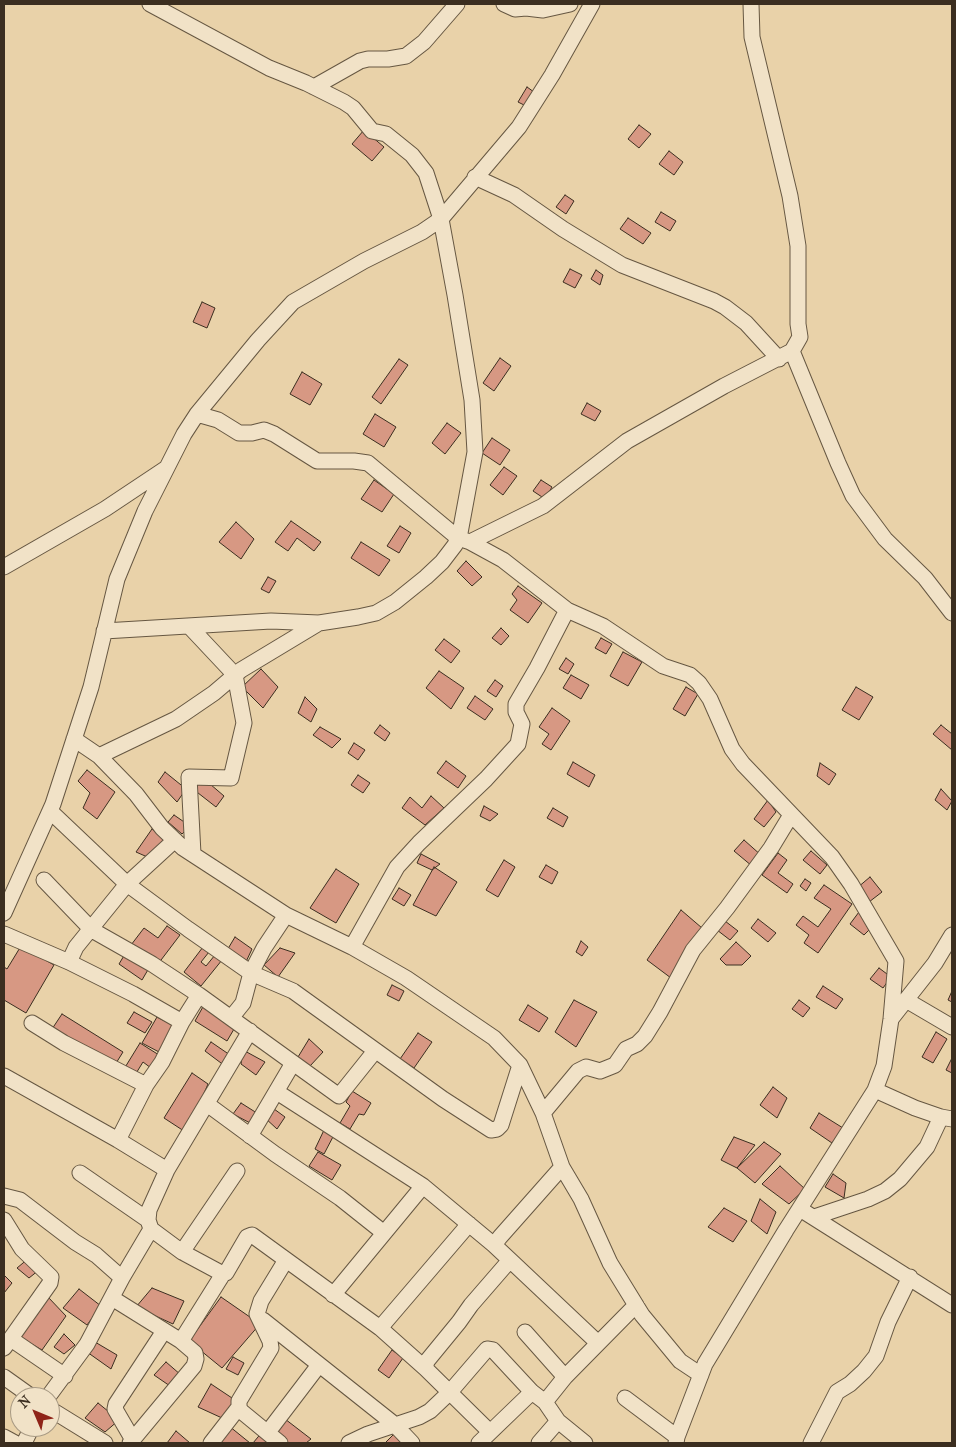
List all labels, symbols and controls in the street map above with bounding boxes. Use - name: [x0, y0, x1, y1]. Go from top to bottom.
- north arrow: [10, 1387, 60, 1437]
- text: N: [15, 1392, 35, 1412]

